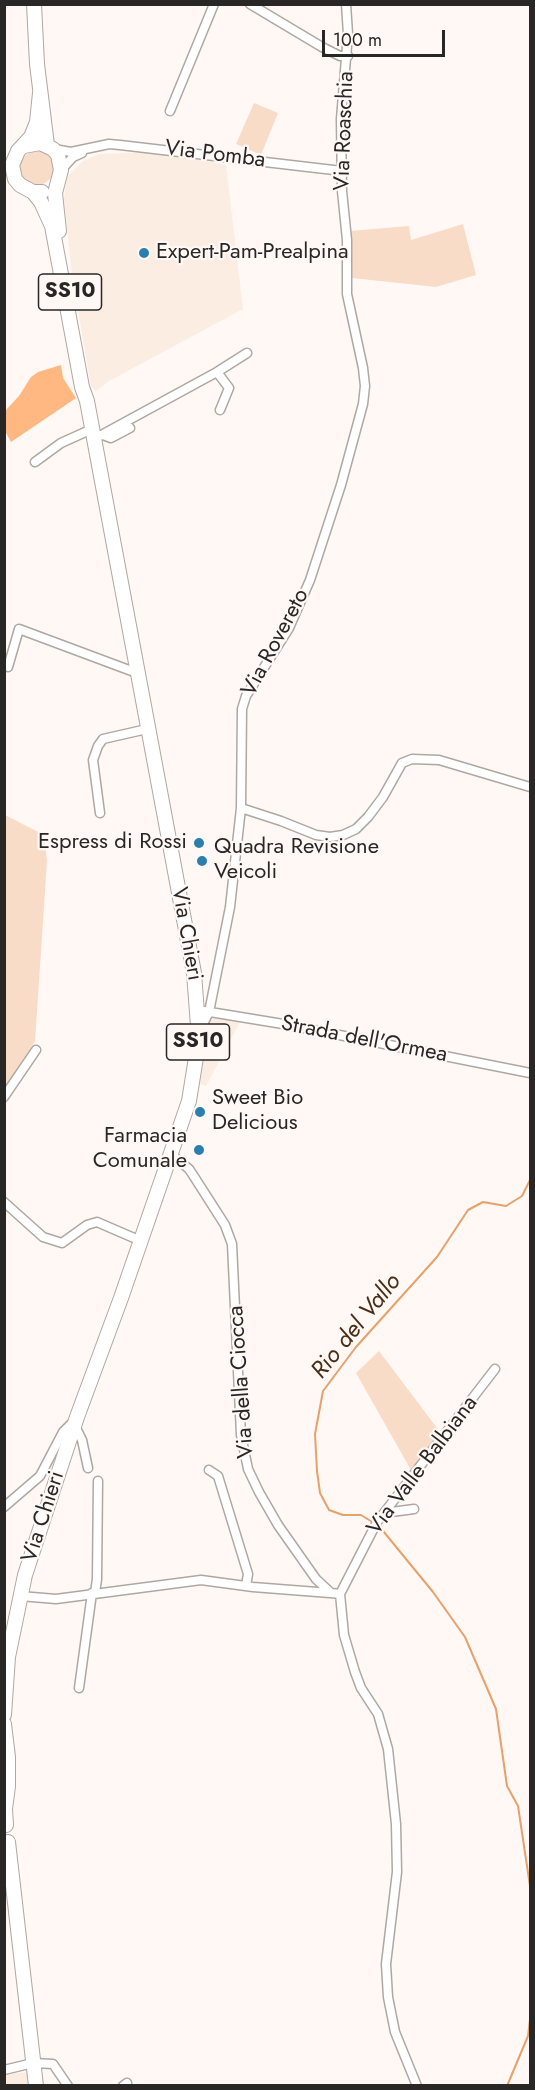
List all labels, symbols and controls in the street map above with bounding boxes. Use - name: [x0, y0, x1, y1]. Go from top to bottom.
- scale bar: [325, 18, 448, 56]
- text: 100 m: [333, 27, 382, 53]
- street label: Via Roaschia: [330, 71, 360, 191]
- street label: Via Pomba: [163, 136, 267, 174]
- place label: Expert-Pam-Prealpina: [156, 240, 349, 266]
- marker: Expert-Pam-Prealpina: [137, 246, 151, 260]
- road number: SS10: [38, 274, 101, 310]
- street label: Via Rovereto: [237, 585, 315, 701]
- place label: Espress di Rossi: [38, 830, 187, 856]
- place label: Quadra Revisione Veicoli: [214, 835, 379, 886]
- marker: Espress di Rossi: [192, 836, 206, 850]
- marker: Quadra Revisione Veicoli: [195, 854, 209, 868]
- street label: Via Chieri: [165, 885, 207, 983]
- street label: Strada dell'Ormea: [279, 1011, 449, 1069]
- road number: SS10: [166, 1024, 230, 1060]
- place label: Sweet Bio Delicious: [212, 1086, 303, 1138]
- marker: Sweet Bio Delicious: [193, 1105, 207, 1119]
- place label: Farmacia Comunale: [93, 1124, 187, 1176]
- marker: Farmacia Comunale: [192, 1143, 206, 1157]
- water label: Rio del Vallo: [306, 1269, 408, 1385]
- street label: Via della Ciocca: [223, 1305, 261, 1459]
- street label: Via Valle Balbiana: [362, 1391, 484, 1541]
- street label: Via Chieri: [17, 1468, 71, 1566]

